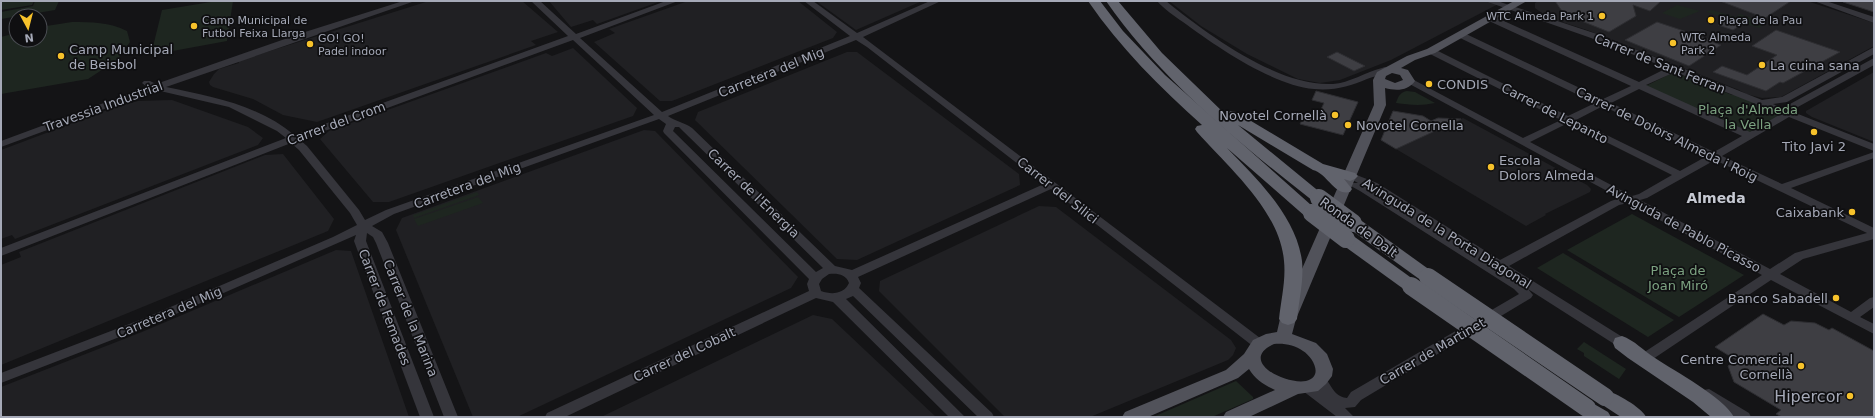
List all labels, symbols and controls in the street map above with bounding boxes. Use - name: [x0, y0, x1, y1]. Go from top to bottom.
- north arrow: [8, 8, 48, 48]
- place label: WTC Almeda Park 1: [1486, 10, 1594, 23]
- marker: WTC Almeda Park 1: [1597, 11, 1607, 21]
- place label: Camp Municipal de Futbol Feixa Llarga: [202, 14, 307, 40]
- place label: Plaça de la Pau: [1719, 14, 1802, 27]
- marker: Plaça de la Pau: [1706, 15, 1716, 25]
- marker: Camp Municipal de Futbol Feixa Llarga: [189, 21, 199, 31]
- text: N: [24, 30, 35, 44]
- street label: Carrer de Sant Ferran: [1592, 30, 1728, 97]
- place label: WTC Almeda Park 2: [1681, 31, 1751, 57]
- place label: GO! GO! Padel indoor: [318, 32, 387, 58]
- marker: WTC Almeda Park 2: [1668, 38, 1678, 48]
- marker: GO! GO! Padel indoor: [305, 39, 315, 49]
- place label: Camp Municipal de Beisbol: [69, 42, 173, 72]
- street label: Carretera del Mig: [716, 44, 826, 101]
- marker: Camp Municipal de Beisbol: [56, 51, 66, 61]
- place label: La cuina sana: [1770, 58, 1860, 73]
- marker: La cuina sana: [1757, 60, 1767, 70]
- place label: CONDIS: [1437, 77, 1488, 92]
- street label: Travessia Industrial: [41, 78, 165, 135]
- marker: CONDIS: [1424, 79, 1434, 89]
- street label: Carrer de Lepanto: [1499, 80, 1611, 147]
- street label: Carrer de Dolors Almeda i Roig: [1573, 84, 1760, 185]
- street label: Carrer del Crom: [285, 99, 387, 148]
- park label: Plaça d'Almeda la Vella: [1698, 102, 1798, 132]
- place label: Novotel Cornellà: [1219, 108, 1327, 123]
- marker: Novotel Cornellà: [1330, 110, 1340, 120]
- place label: Novotel Cornella: [1356, 118, 1464, 133]
- marker: Novotel Cornella: [1343, 120, 1353, 130]
- marker: Tito Javi 2: [1809, 127, 1819, 137]
- place label: Tito Javi 2: [1781, 139, 1846, 154]
- street label: Carrer de l'Energia: [705, 146, 803, 241]
- place label: Escola Dolors Almeda: [1499, 153, 1594, 183]
- street label: Carrer del Silici: [1014, 154, 1101, 227]
- street label: Carretera del Mig: [412, 159, 523, 212]
- marker: Escola Dolors Almeda: [1486, 162, 1496, 172]
- street label: Avinguda de la Porta Diagonal: [1360, 175, 1534, 292]
- street label: Avinguda de Pablo Picasso: [1604, 181, 1763, 275]
- district label: Almeda: [1686, 190, 1746, 206]
- street label: Ronda de Dalt: [1317, 194, 1400, 261]
- place label: Caixabank: [1776, 205, 1844, 220]
- marker: Caixabank: [1847, 207, 1857, 217]
- street label: Carrer de Femades: [355, 247, 414, 368]
- street label: Carrer de la Marina: [380, 257, 441, 379]
- park label: Plaça de Joan Miró: [1647, 263, 1708, 293]
- street label: Carretera del Mig: [114, 284, 224, 341]
- place label: Banco Sabadell: [1728, 291, 1828, 306]
- marker: Banco Sabadell: [1831, 293, 1841, 303]
- street label: Carrer de Martinet: [1377, 315, 1488, 388]
- street label: Carrer del Cobalt: [631, 324, 738, 385]
- place label: Centre Comercial Cornellà: [1680, 352, 1793, 382]
- marker: Centre Comercial Cornellà: [1796, 361, 1806, 371]
- place label: Hipercor: [1774, 387, 1842, 406]
- marker: Hipercor: [1845, 391, 1855, 401]

